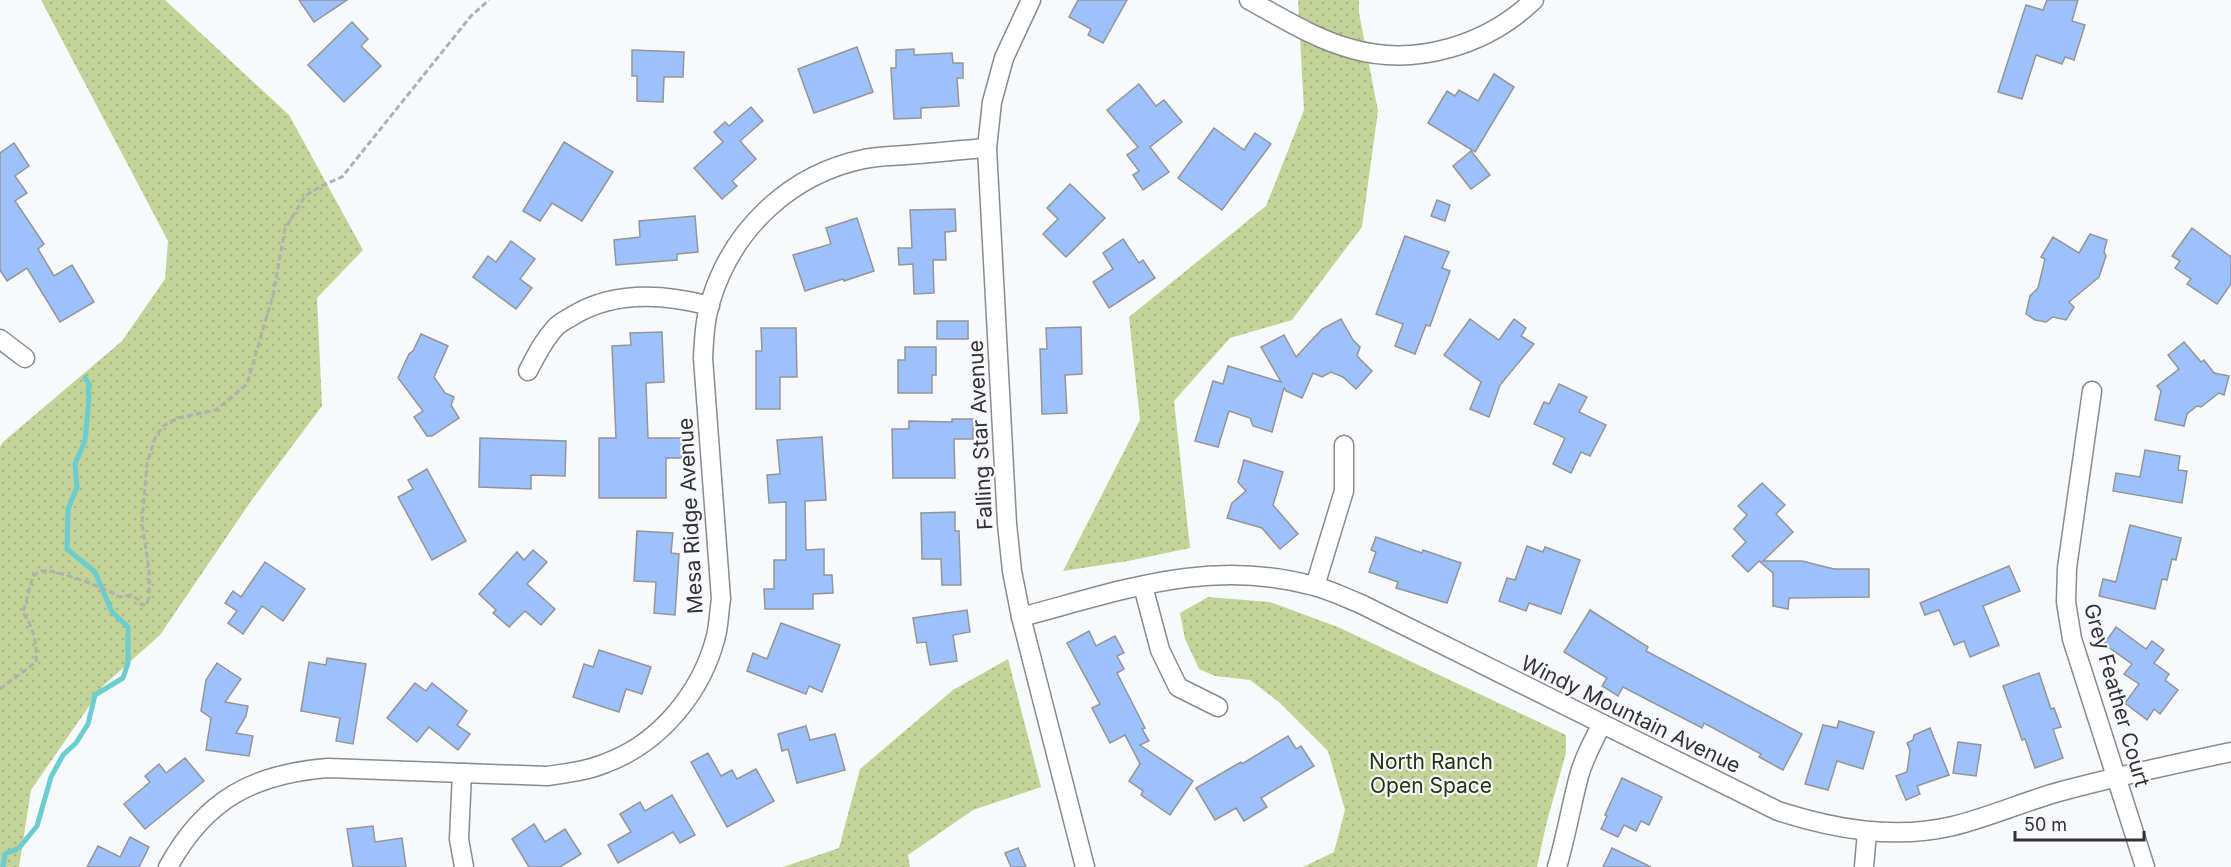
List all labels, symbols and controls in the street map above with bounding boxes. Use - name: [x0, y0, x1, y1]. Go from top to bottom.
- street label: Falling Star Avenue: [963, 339, 997, 531]
- street label: Mesa Ridge Avenue: [672, 417, 708, 615]
- street label: Grey Feather Court: [2079, 601, 2155, 790]
- street label: Windy Mountain Avenue: [1517, 650, 1745, 778]
- park label: North Ranch Open Space: [1369, 749, 1493, 798]
- scale bar: [2015, 804, 2144, 842]
- text: 50 m: [2024, 814, 2067, 835]

